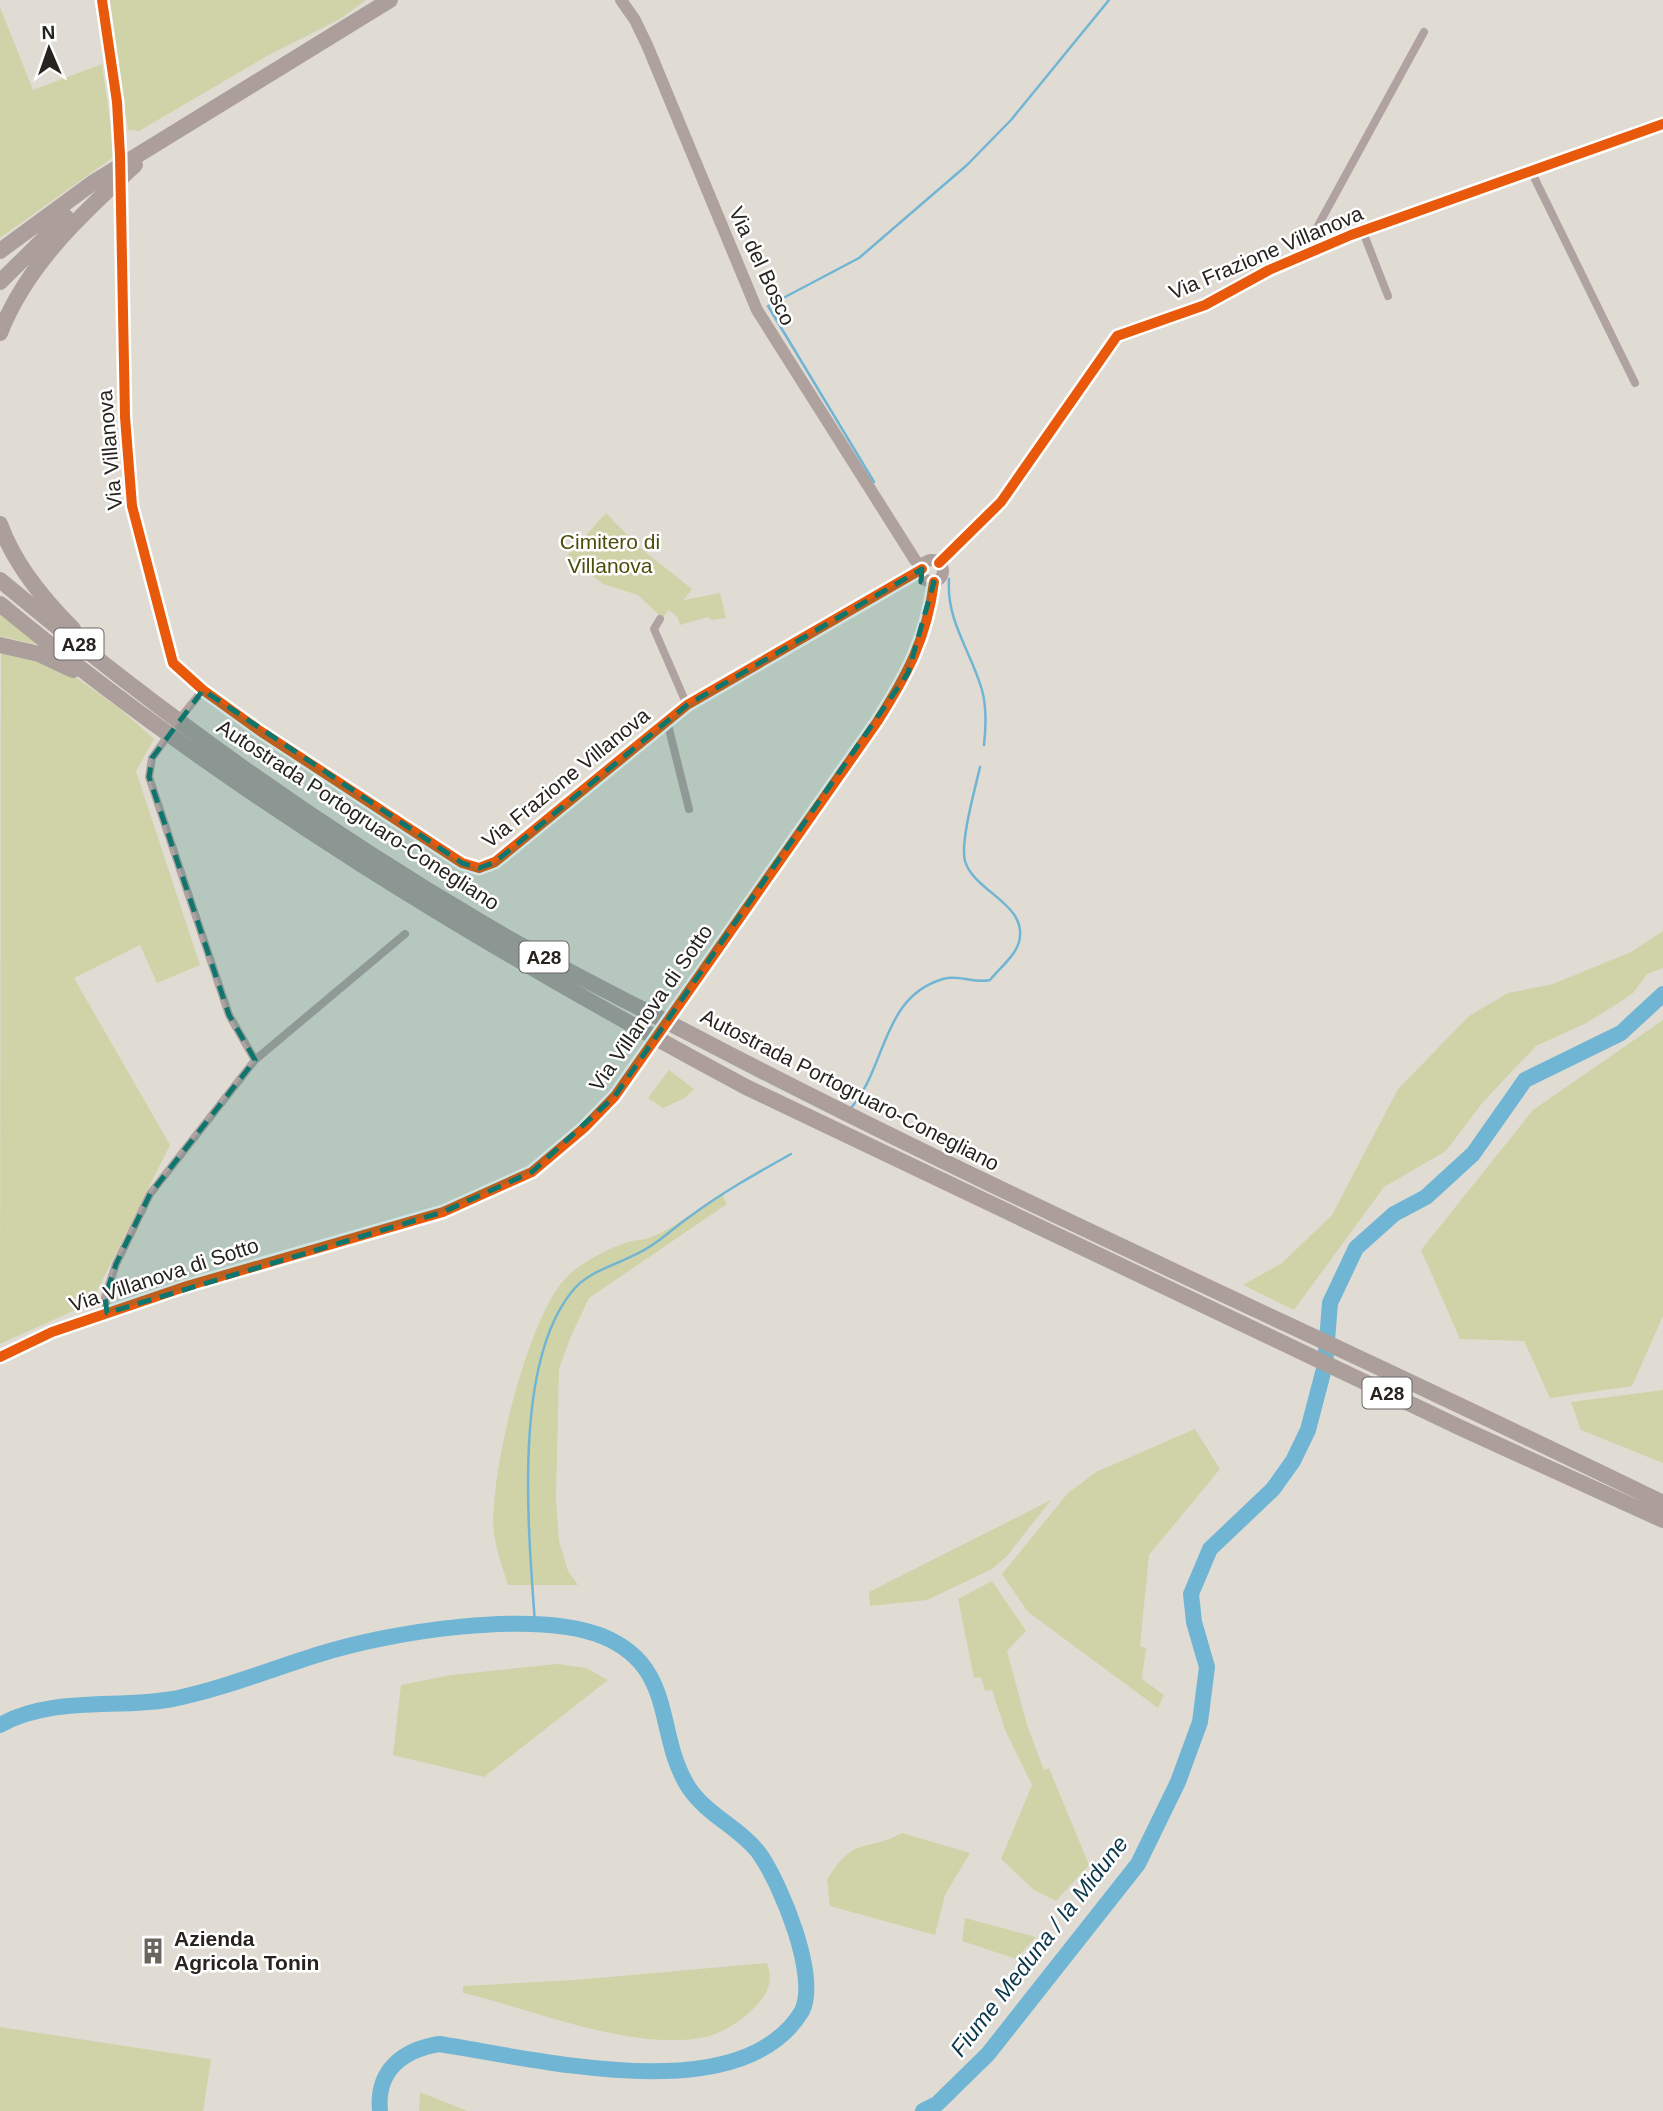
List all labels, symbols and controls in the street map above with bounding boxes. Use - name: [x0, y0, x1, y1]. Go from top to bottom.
- north arrow: [14, 14, 84, 84]
- text: N: [41, 22, 56, 43]
- street label: Via Frazione Villanova: [1165, 201, 1366, 304]
- street label: Via del Bosco: [725, 203, 800, 329]
- street label: Via Villanova: [93, 389, 126, 511]
- park label: Cimitero di Villanova: [560, 530, 660, 577]
- road number: A28: [55, 628, 104, 660]
- street label: Via Frazione Villanova: [478, 703, 654, 852]
- street label: Autostrada Portogruaro-Conegliano: [213, 715, 504, 915]
- street label: Via Villanova di Sotto: [584, 920, 717, 1095]
- road number: A28: [520, 942, 568, 973]
- street label: Autostrada Portogruaro-Conegliano: [697, 1004, 1003, 1175]
- street label: Via Villanova di Sotto: [66, 1233, 261, 1316]
- road number: A28: [1362, 1378, 1412, 1408]
- water label: Fiume Meduna / la Midune: [945, 1831, 1133, 2061]
- place label: Azienda Agricola Tonin: [174, 1927, 319, 1974]
- building icon: Azienda Agricola Tonin: [138, 1936, 168, 1966]

